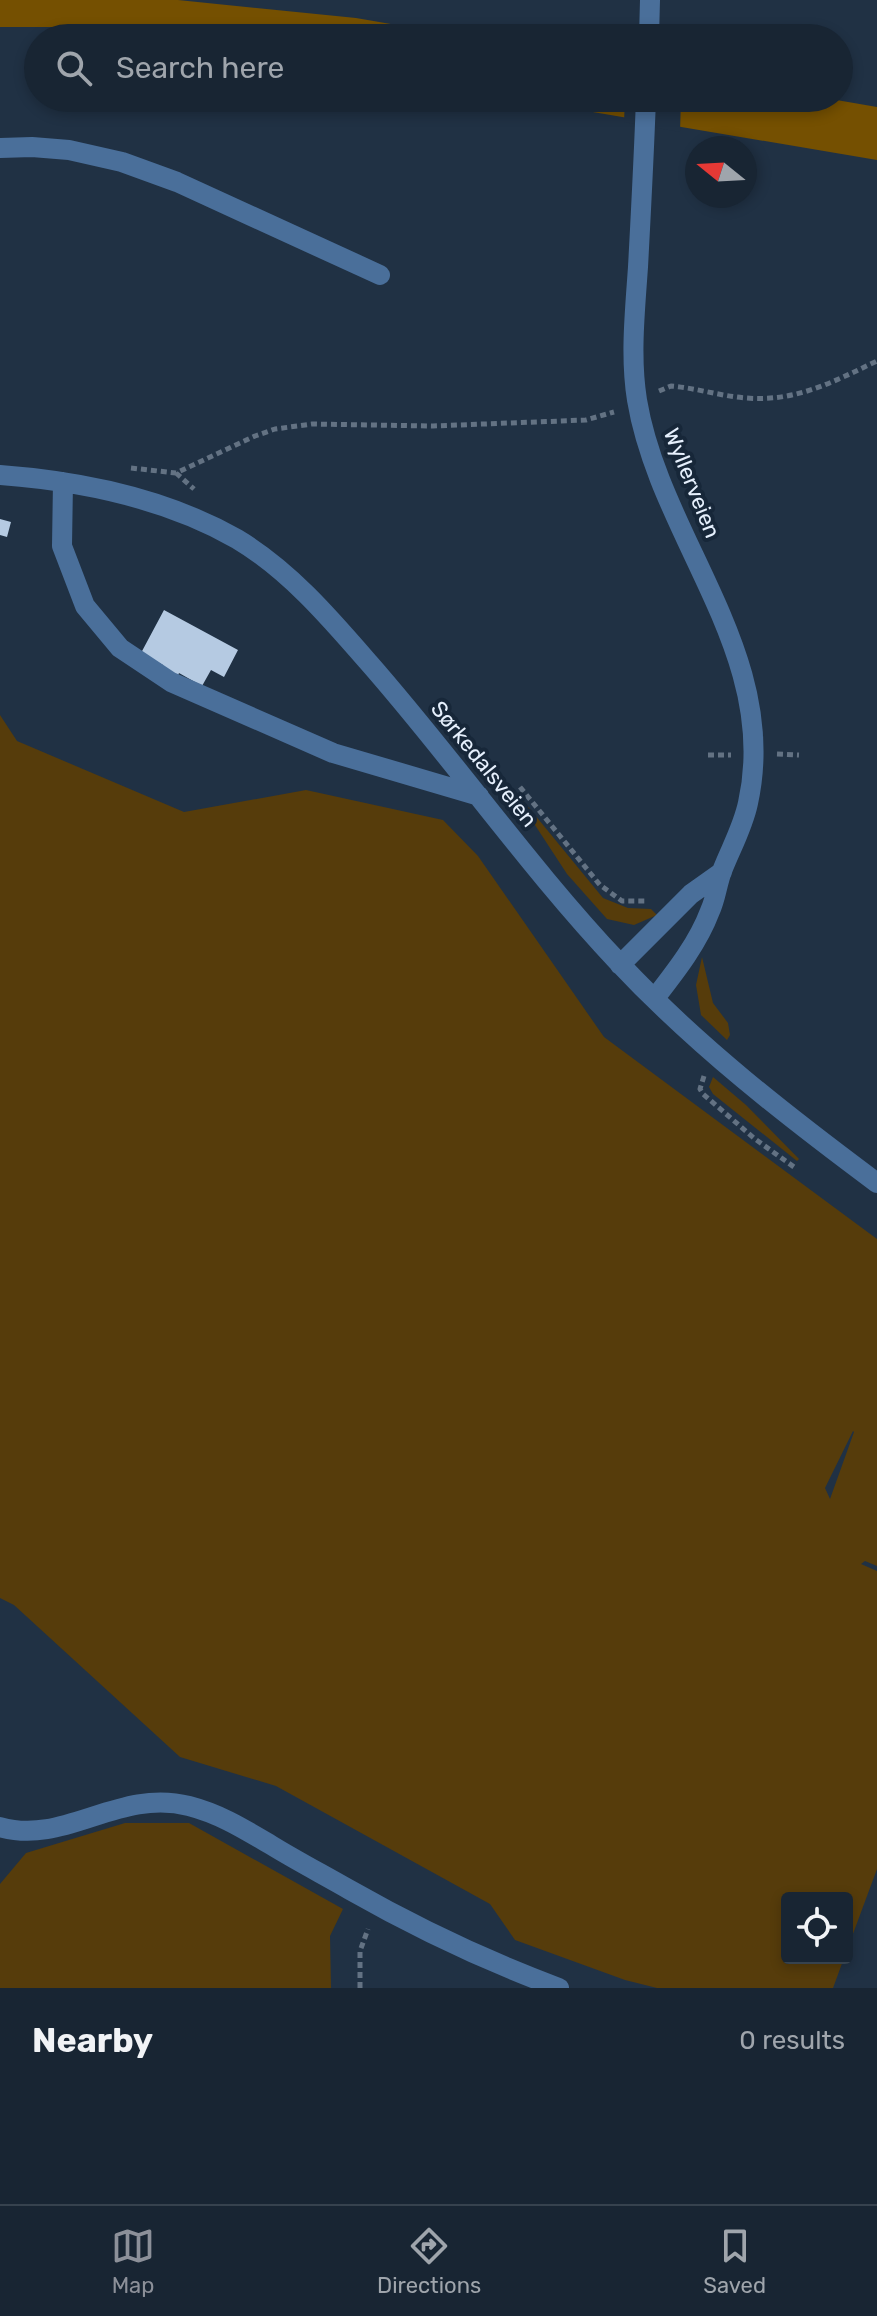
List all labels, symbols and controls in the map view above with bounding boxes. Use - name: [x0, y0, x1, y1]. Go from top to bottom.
- search box: [24, 24, 853, 112]
- icon: search: [52, 46, 96, 90]
- text: Search here: [116, 50, 284, 86]
- north arrow: [685, 136, 757, 208]
- street label: Wyllerveien: [658, 424, 726, 542]
- street label: Sørkedalsveien: [425, 696, 543, 832]
- map controls: [781, 1892, 853, 1964]
- button: locate: [781, 1892, 853, 1964]
- text: Nearby: [32, 2020, 153, 2061]
- text: 0 results: [739, 2025, 845, 2056]
- tab: Map: [111, 2224, 155, 2299]
- tab: Directions: [377, 2224, 481, 2299]
- tab: Saved: [703, 2224, 766, 2299]

